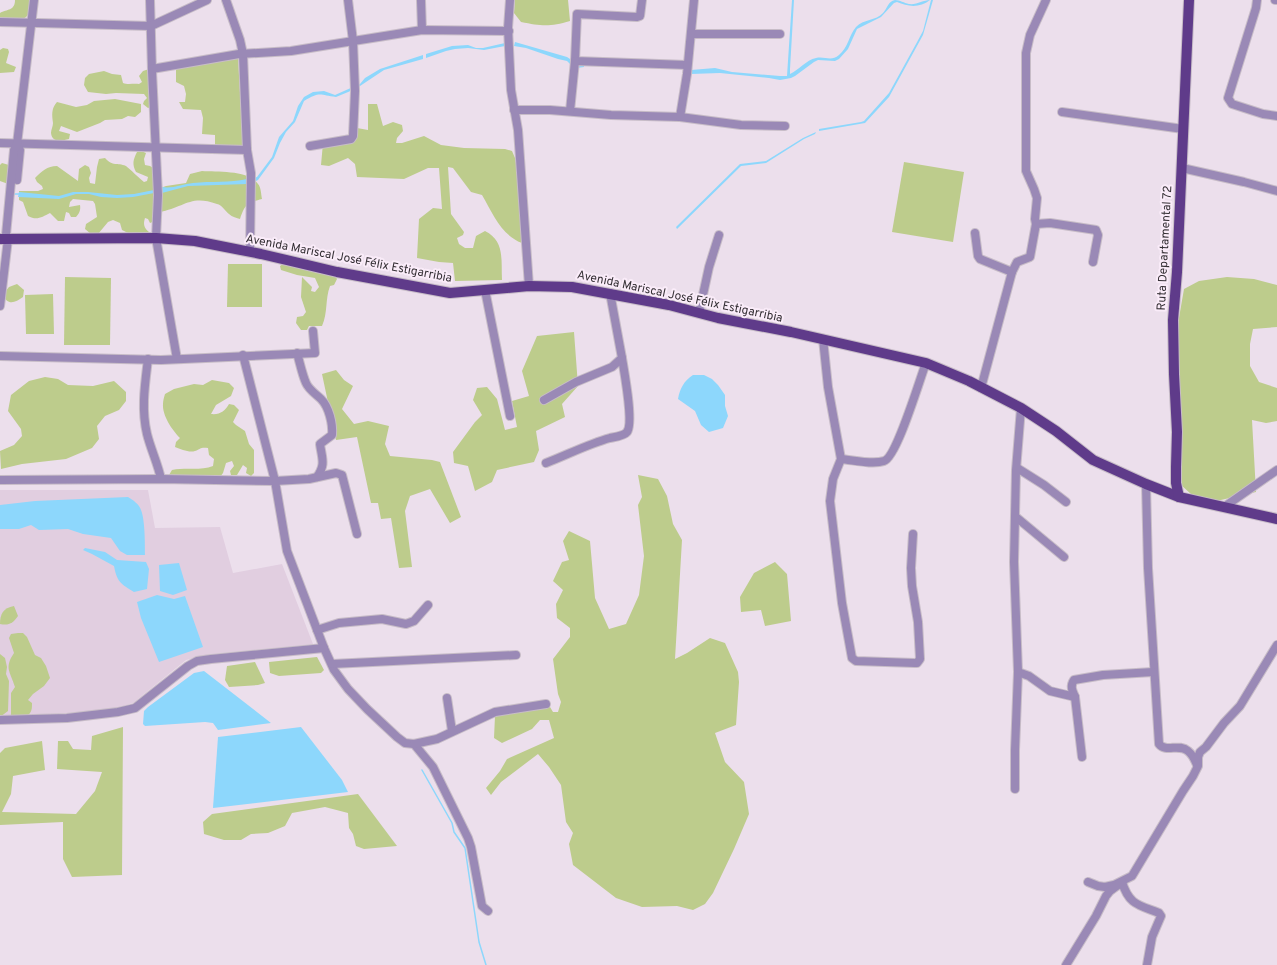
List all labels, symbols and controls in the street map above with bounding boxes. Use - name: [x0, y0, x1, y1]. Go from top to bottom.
- street label: Ruta Departamental 72: [1154, 185, 1176, 311]
- street label: Avenida Mariscal José Félix Estigarribia: [244, 231, 453, 287]
- street label: Avenida Mariscal José Félix Estigarribia: [575, 267, 784, 327]

